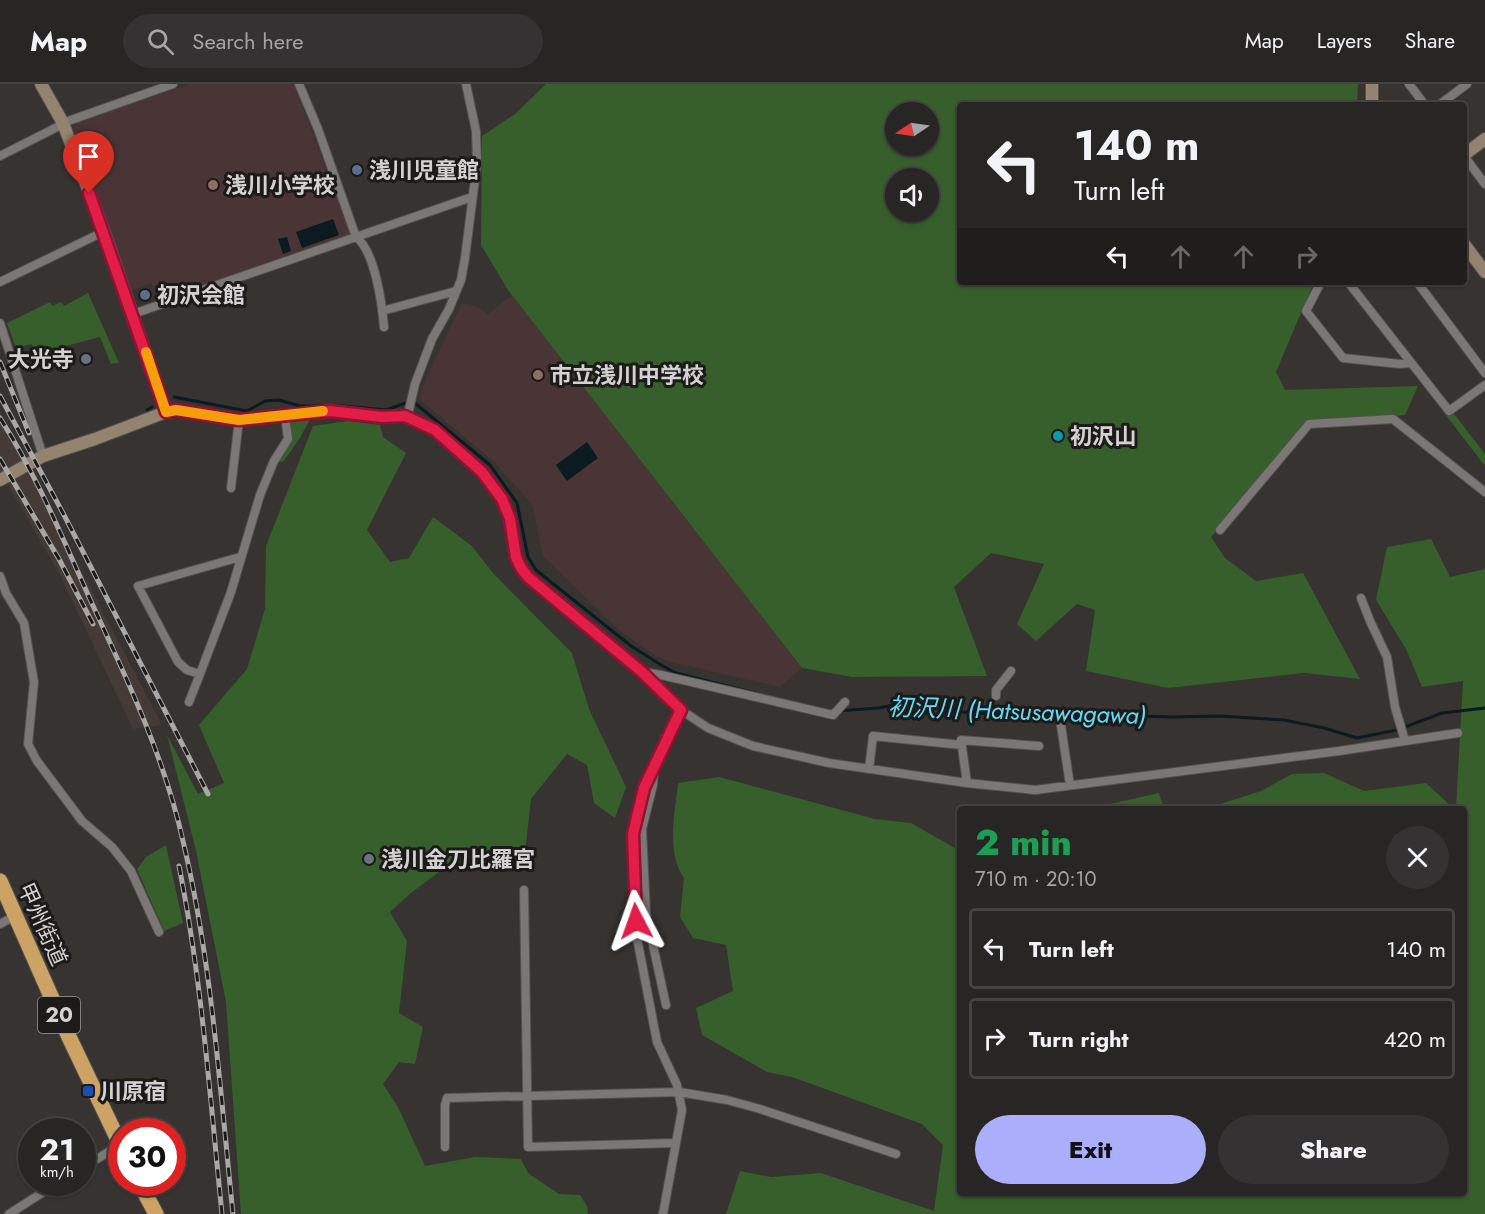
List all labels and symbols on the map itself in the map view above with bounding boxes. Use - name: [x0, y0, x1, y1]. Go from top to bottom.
- north arrow: [885, 102, 939, 156]
- pin: [63, 131, 114, 193]
- place label: 浅川児童館: [369, 154, 479, 186]
- marker: 浅川児童館: [350, 163, 364, 177]
- place label: 浅川小学校: [225, 169, 335, 201]
- marker: 浅川小学校: [206, 178, 220, 192]
- place label: 初沢会館: [157, 279, 245, 311]
- marker: 初沢会館: [138, 288, 152, 302]
- place label: 大光寺: [8, 343, 74, 375]
- marker: 大光寺: [79, 352, 93, 366]
- place label: 市立浅川中学校: [550, 359, 704, 391]
- marker: 市立浅川中学校: [531, 368, 545, 382]
- place label: 初沢山: [1070, 420, 1136, 452]
- marker: 初沢山: [1051, 429, 1065, 443]
- water label: 初沢川 (Hatsusawagawa): [887, 689, 1147, 733]
- place label: 浅川金刀比羅宮: [381, 843, 535, 875]
- marker: 浅川金刀比羅宮: [362, 852, 376, 866]
- street label: 甲州街道: [10, 877, 76, 971]
- position arrow: [604, 889, 668, 953]
- road number: 20: [38, 997, 80, 1033]
- place label: 川原宿: [100, 1075, 166, 1107]
- marker: 川原宿: [81, 1084, 95, 1098]
- speed limit sign: 30: [108, 1118, 186, 1196]

